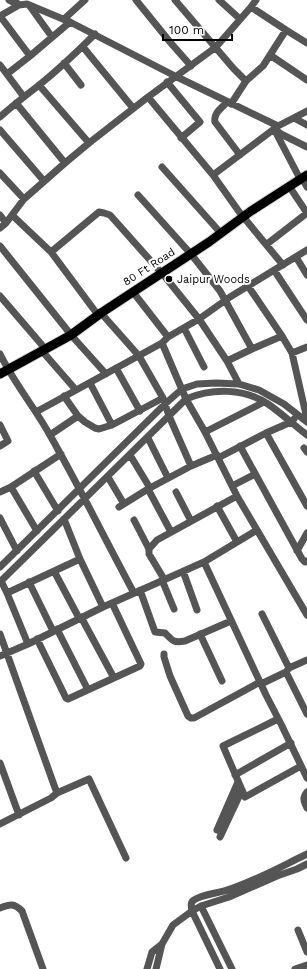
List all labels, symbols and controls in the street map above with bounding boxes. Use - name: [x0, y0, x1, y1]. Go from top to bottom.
- scale bar: [163, 16, 232, 42]
- text: 100 m: [169, 23, 204, 37]
- street label: 80 Ft Road: [121, 245, 177, 289]
- place label: Jaipur Woods: [177, 273, 250, 286]
- marker: Jaipur Woods: [164, 274, 174, 284]

